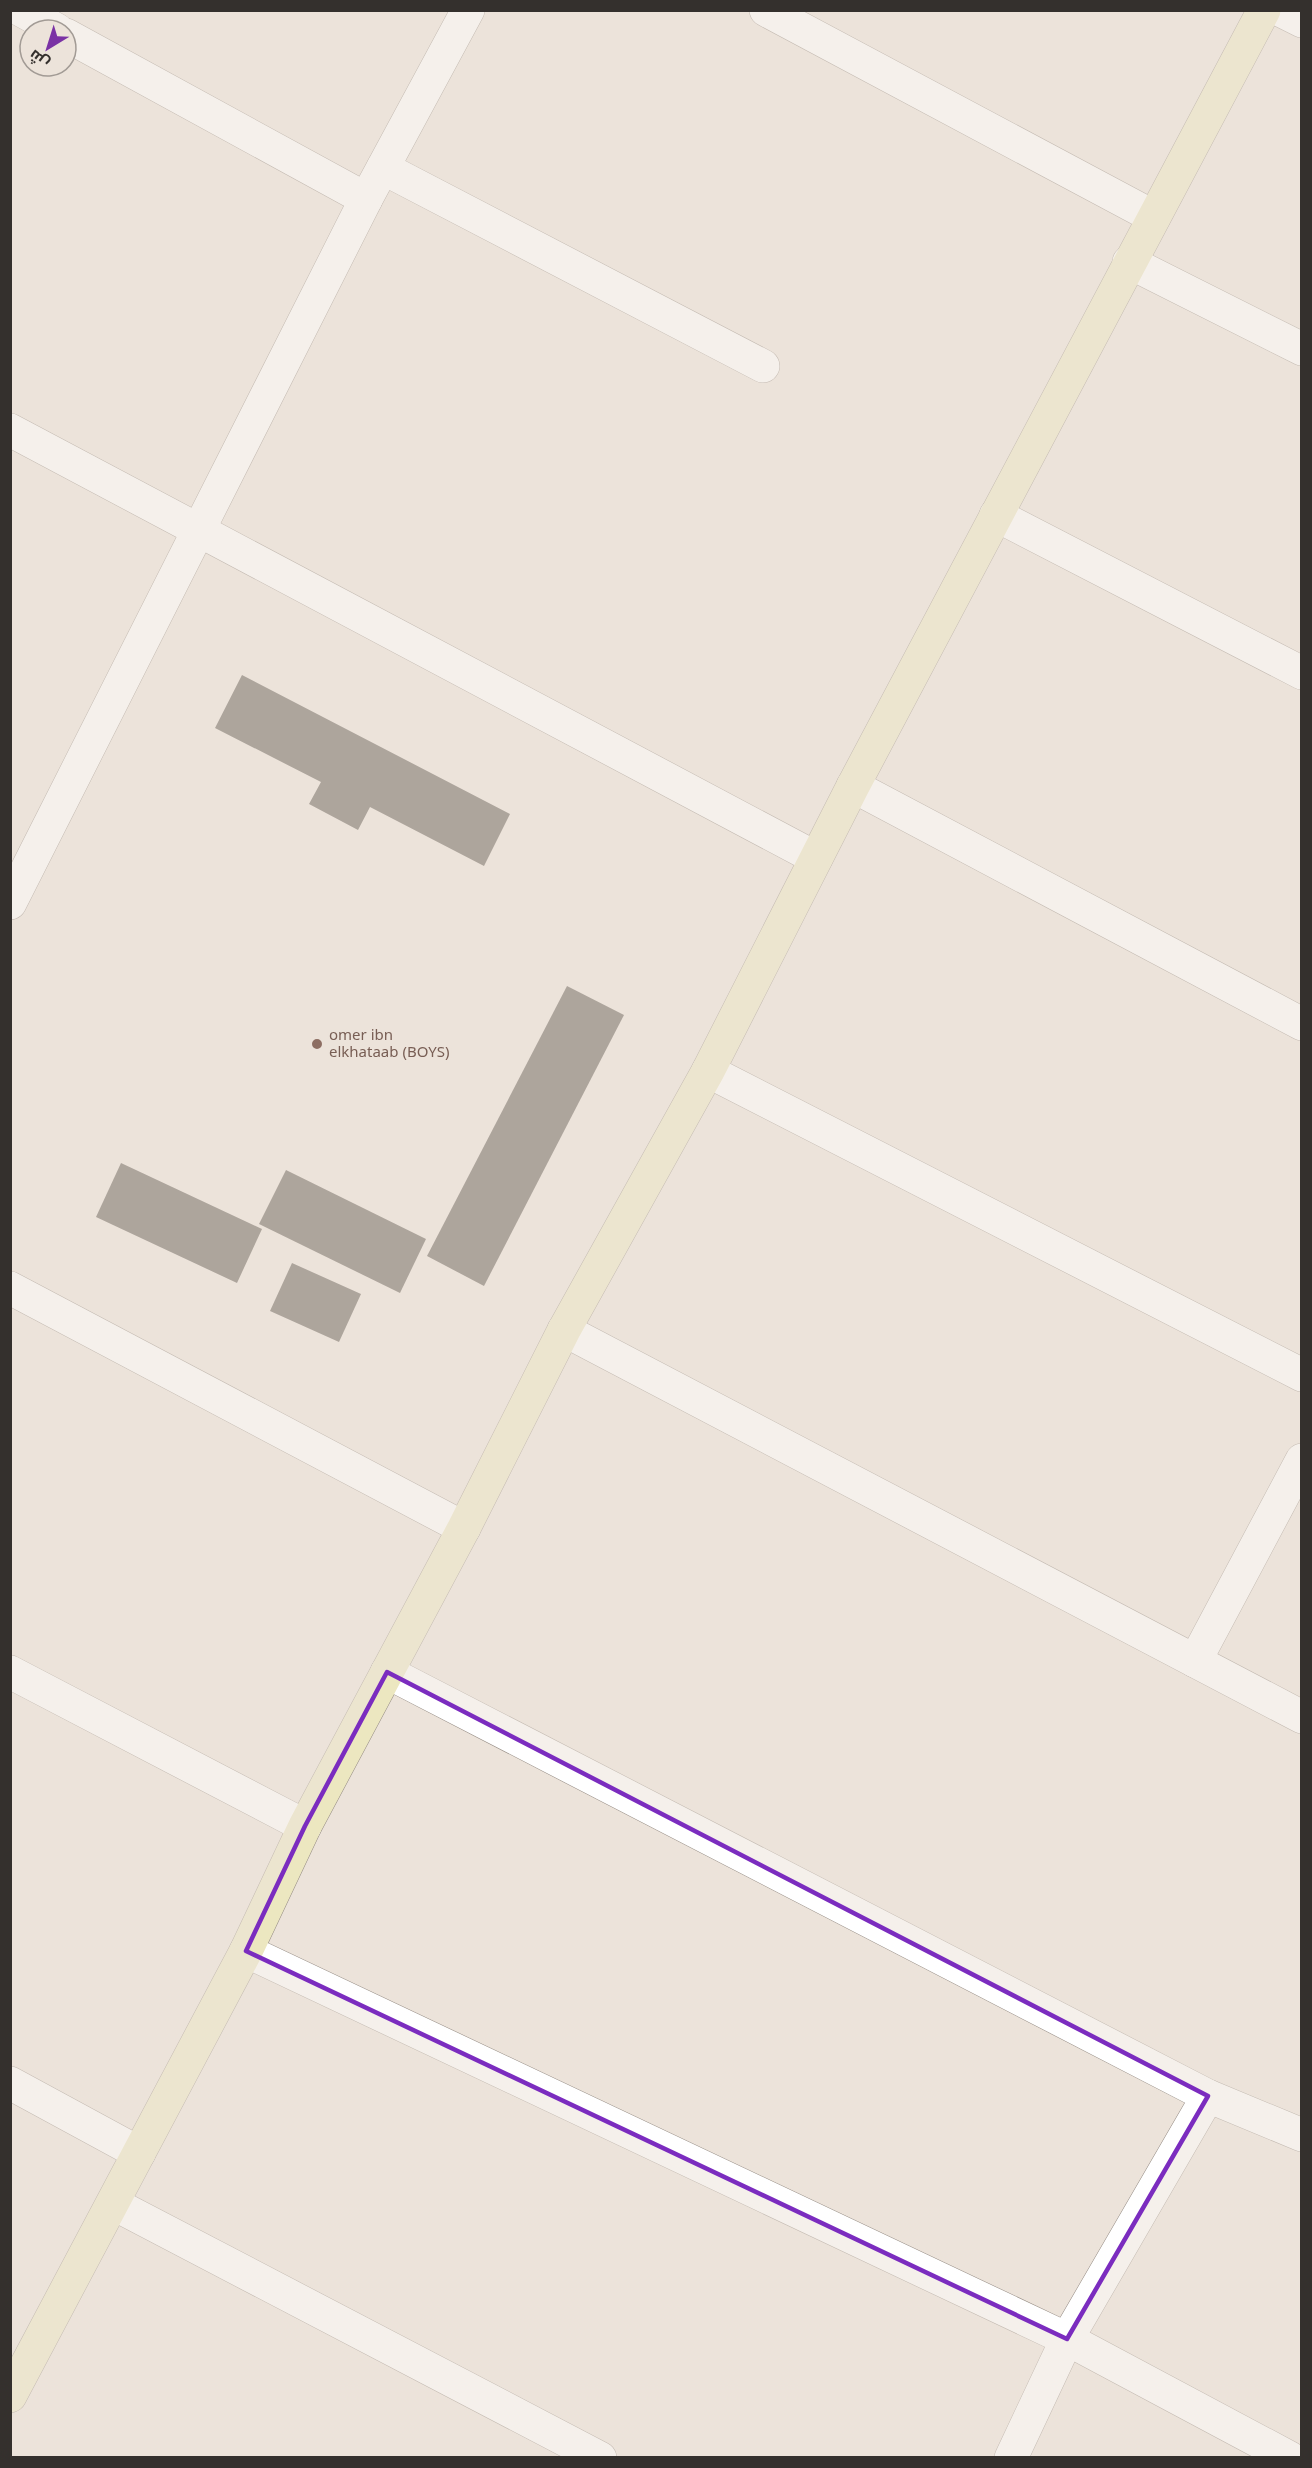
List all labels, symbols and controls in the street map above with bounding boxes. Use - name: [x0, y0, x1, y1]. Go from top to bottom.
- north arrow: [18, 18, 78, 78]
- text: ش: [24, 45, 54, 75]
- place label: omer ibn elkhataab (BOYS): [329, 1024, 449, 1061]
- marker: omer ibn elkhataab (BOYS): [310, 1037, 324, 1051]

